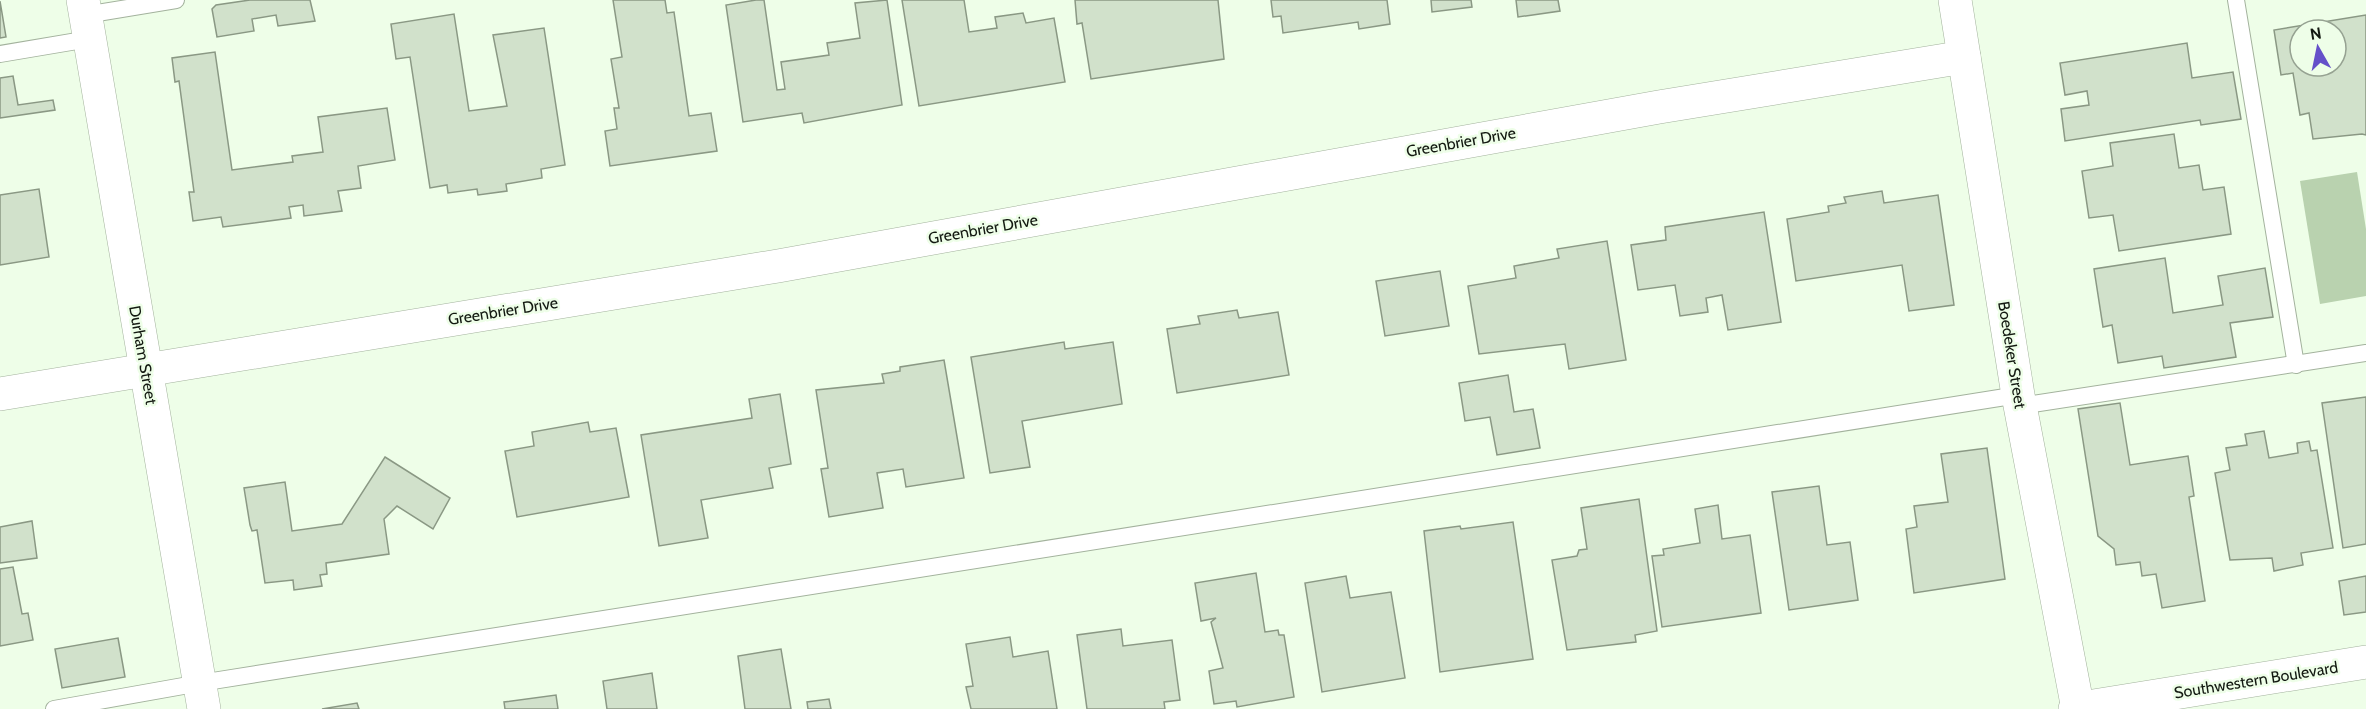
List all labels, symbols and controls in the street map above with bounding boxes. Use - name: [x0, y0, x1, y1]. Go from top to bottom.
- north arrow: [2288, 18, 2348, 78]
- text: N: [2309, 23, 2323, 44]
- street label: Greenbrier Drive: [1405, 123, 1517, 161]
- street label: Greenbrier Drive: [927, 210, 1039, 248]
- street label: Greenbrier Drive: [447, 293, 559, 329]
- street label: Boedeker Street: [1994, 300, 2030, 411]
- street label: Durham Street: [125, 304, 161, 407]
- street label: Southwestern Boulevard: [2173, 658, 2339, 702]

